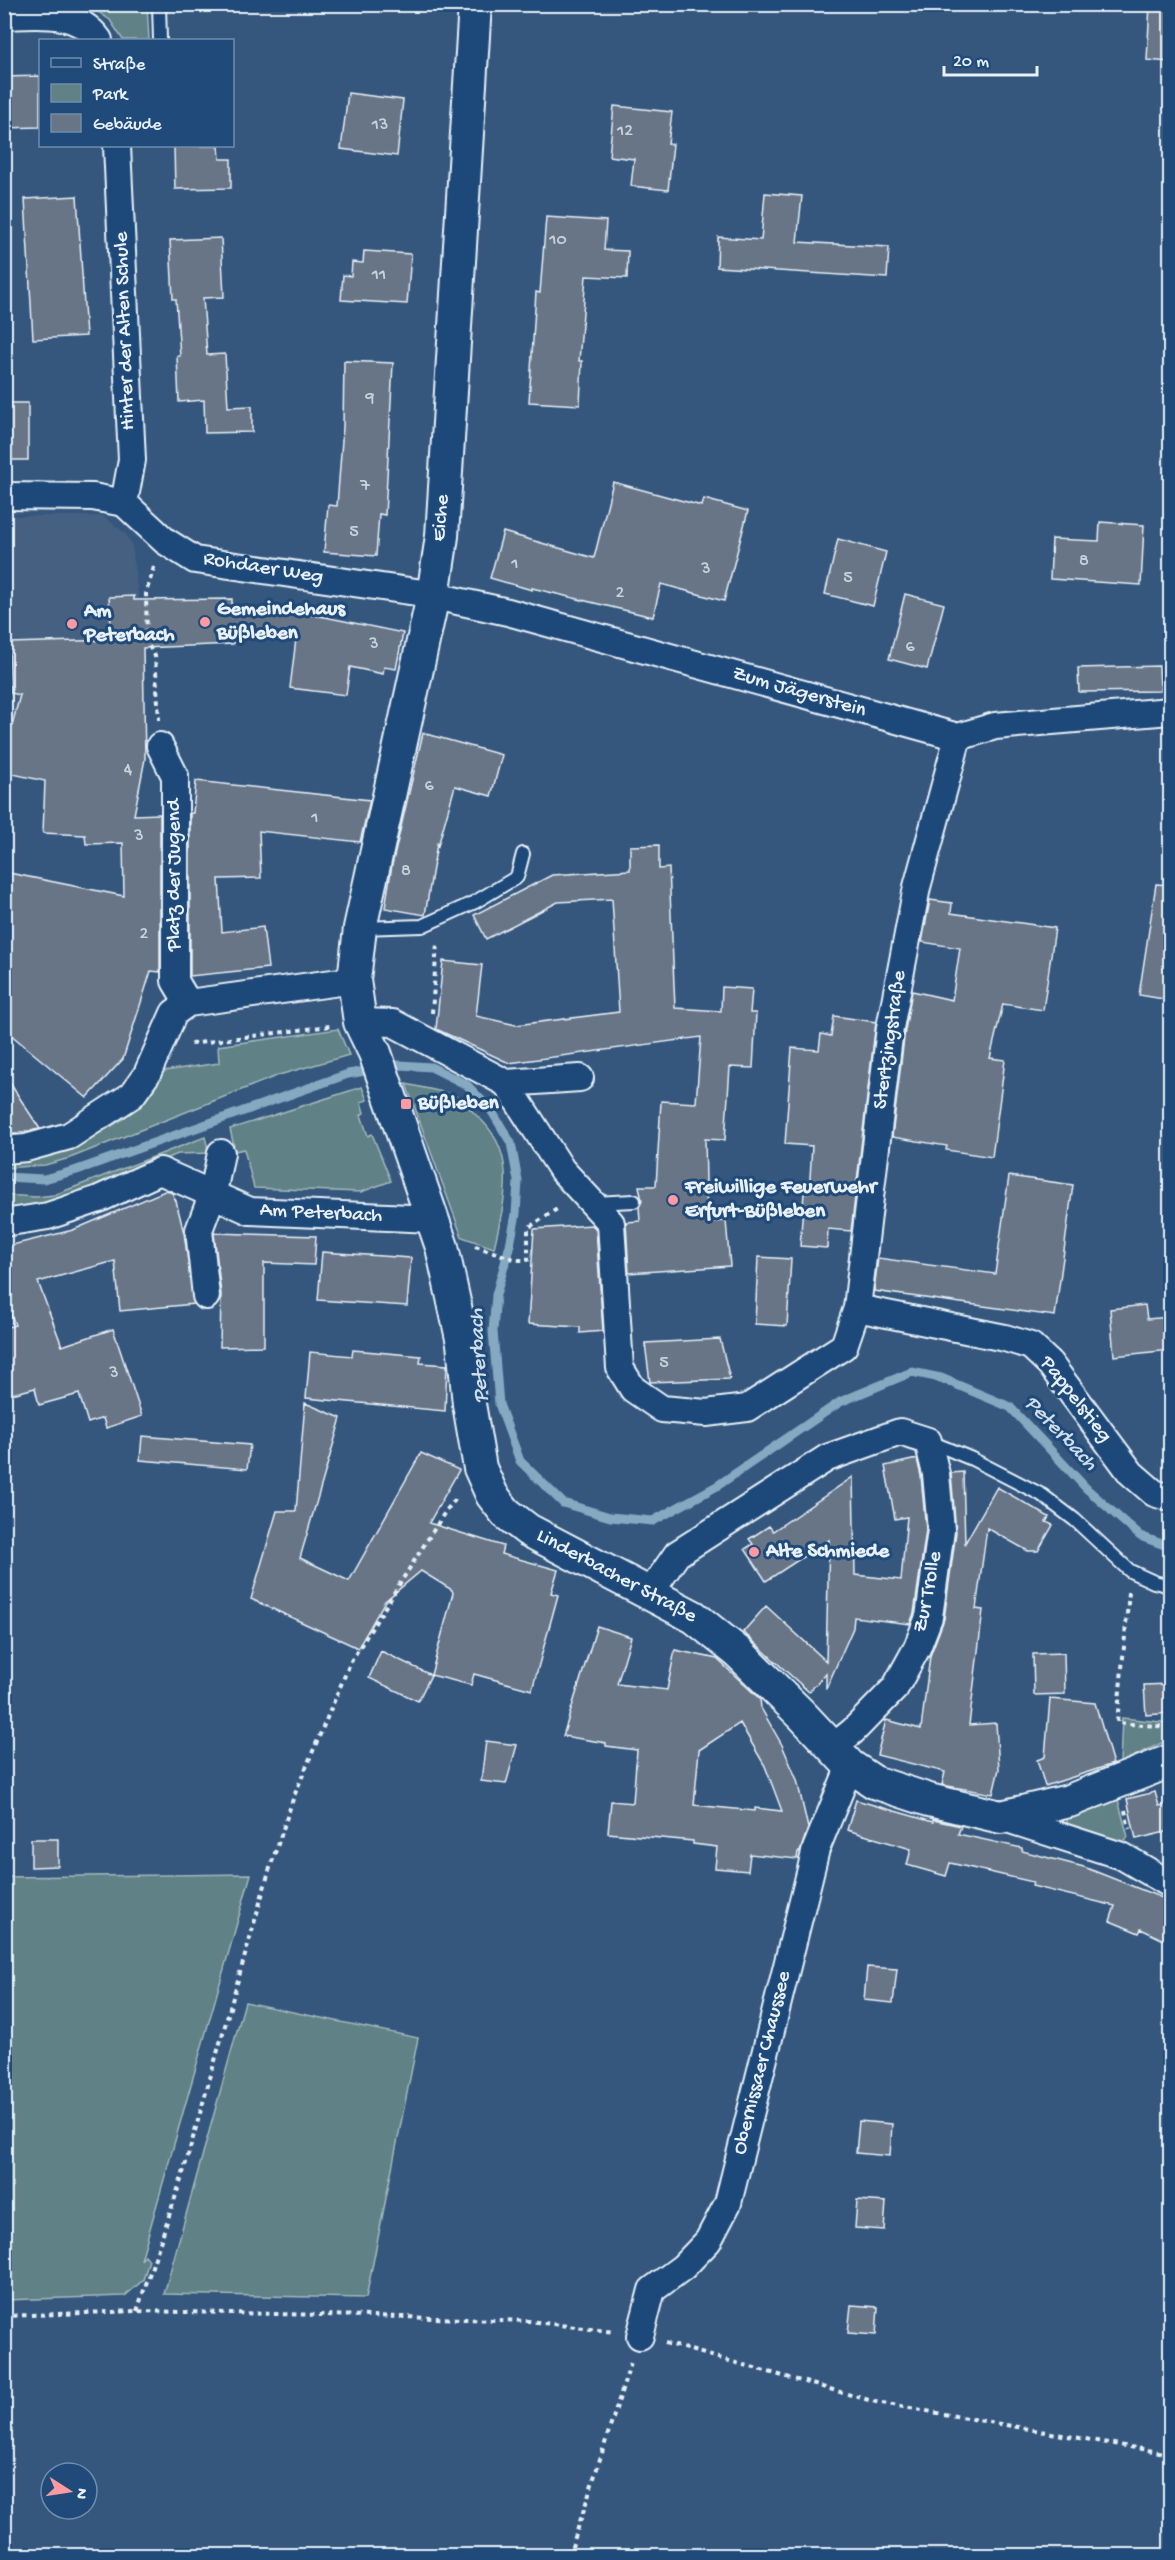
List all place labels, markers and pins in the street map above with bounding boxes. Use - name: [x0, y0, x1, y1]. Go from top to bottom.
- place label: Gemeindehaus Büßleben: [216, 598, 346, 647]
- place label: Am Peterbach: [83, 600, 175, 649]
- marker: Gemeindehaus Büßleben: [198, 615, 212, 629]
- marker: Am Peterbach: [65, 617, 79, 631]
- place label: Büßleben: [417, 1092, 500, 1117]
- marker: Büßleben: [399, 1097, 413, 1111]
- place label: Freiwillige Feuerwehr Erfurt-Büßleben: [684, 1176, 879, 1225]
- marker: Freiwillige Feuerwehr Erfurt-Büßleben: [666, 1193, 680, 1207]
- place label: Alte Schmiede: [765, 1540, 890, 1565]
- marker: Alte Schmiede: [747, 1545, 761, 1559]

